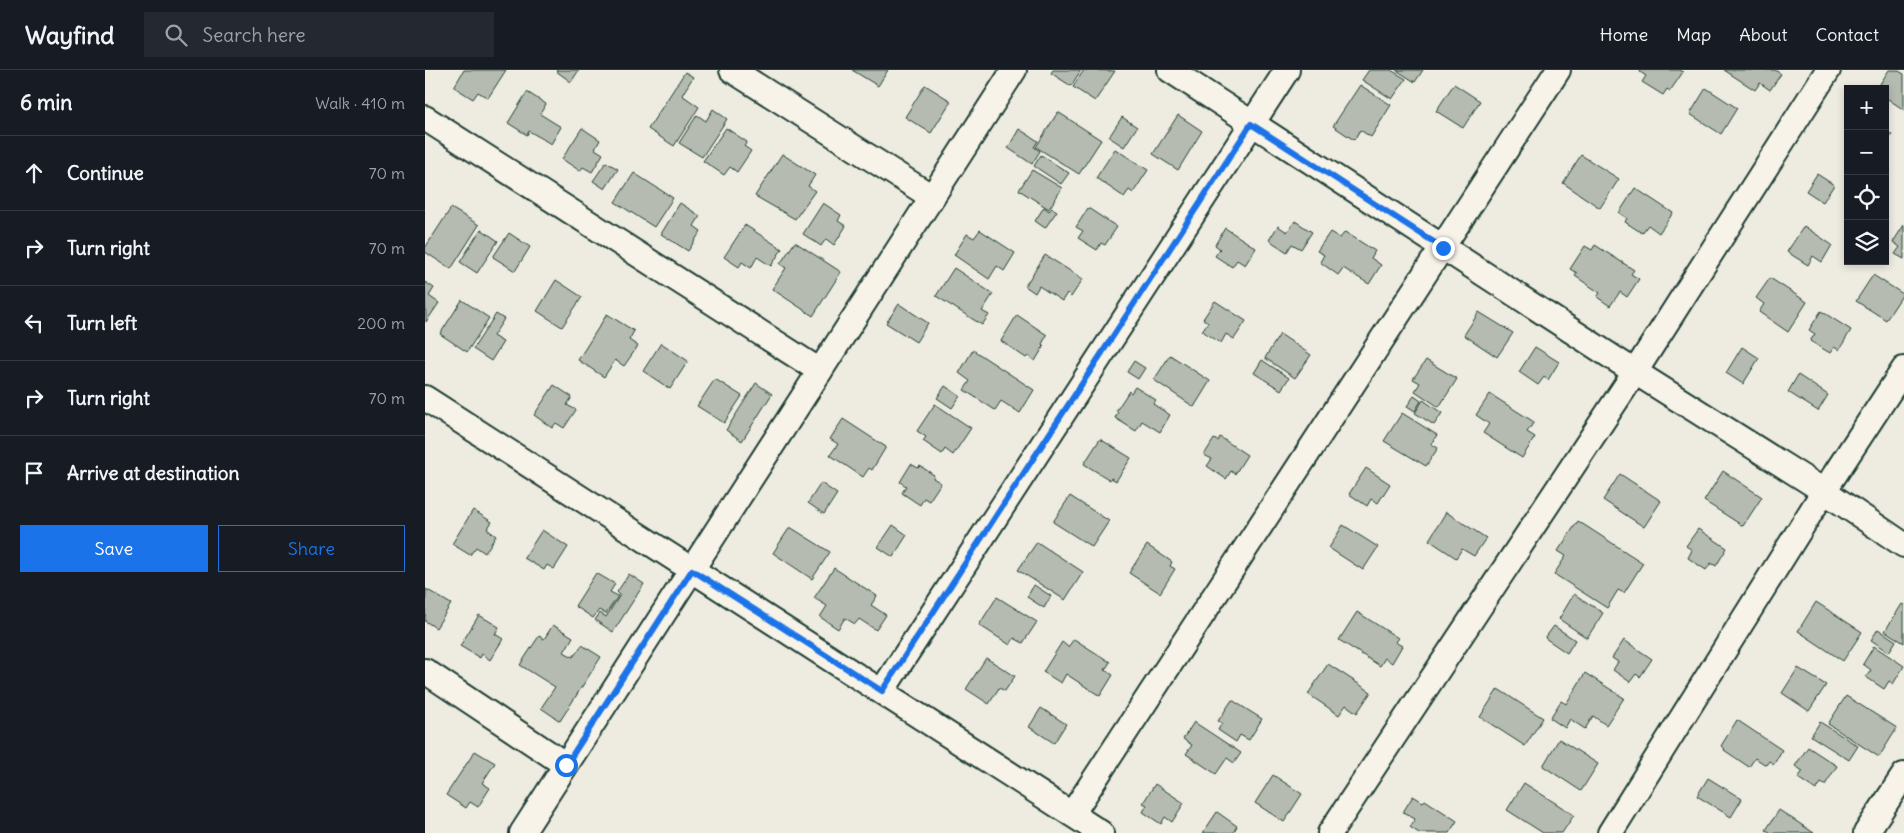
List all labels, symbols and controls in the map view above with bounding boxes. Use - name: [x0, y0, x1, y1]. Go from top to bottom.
- search box: [144, 12, 494, 57]
- text: Wayfind: [25, 20, 114, 50]
- icon: search: [162, 21, 190, 49]
- text: Search here: [202, 23, 306, 47]
- text: Home: [1600, 23, 1648, 46]
- text: Map: [1676, 23, 1711, 46]
- text: About: [1739, 23, 1787, 46]
- text: Contact: [1815, 23, 1879, 46]
- map controls: [1844, 85, 1889, 265]
- button: +: [1844, 85, 1889, 130]
- text: 6 min: [20, 89, 72, 116]
- text: Walk · 410 m: [315, 93, 405, 113]
- button: −: [1844, 130, 1889, 175]
- icon: ahead: [20, 159, 48, 187]
- text: Continue: [67, 161, 144, 185]
- text: 70 m: [369, 163, 405, 183]
- button: locate: [1844, 175, 1889, 220]
- button: layers: [1844, 220, 1889, 265]
- icon: right: [20, 234, 48, 262]
- text: Turn right: [67, 236, 150, 260]
- route end: [1432, 237, 1455, 260]
- text: 70 m: [369, 238, 405, 258]
- icon: left: [20, 309, 48, 337]
- text: Turn left: [67, 311, 137, 335]
- text: 200 m: [357, 313, 405, 333]
- icon: right: [20, 384, 48, 412]
- text: Turn right: [67, 386, 150, 410]
- text: 70 m: [369, 388, 405, 408]
- icon: arrive: [20, 459, 48, 487]
- text: Arrive at destination: [67, 461, 240, 485]
- button: Save: [20, 525, 208, 572]
- button: Share: [218, 525, 405, 572]
- route start: [555, 754, 578, 777]

